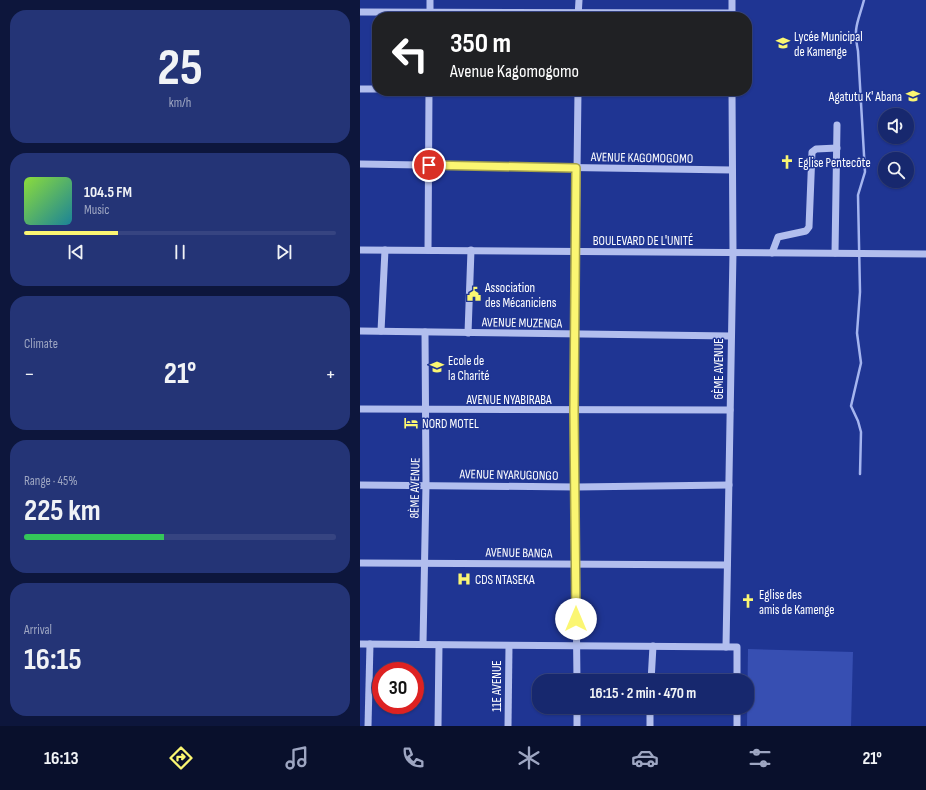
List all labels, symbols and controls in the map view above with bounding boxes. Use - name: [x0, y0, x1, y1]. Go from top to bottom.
- text: 350 m: [450, 27, 511, 60]
- icon: left: [384, 28, 436, 80]
- place label: Lycée Municipal de Kamenge: [794, 29, 863, 60]
- school or university icon: Lycée Municipal de Kamenge: [775, 35, 791, 51]
- text: 25: [157, 37, 203, 100]
- text: Avenue Kagomogomo: [450, 61, 579, 82]
- school or university icon: Agatutu K' Abana: [905, 88, 921, 104]
- place label: Agatutu K' Abana: [828, 89, 902, 105]
- text: km/h: [169, 95, 191, 111]
- map controls: [878, 108, 914, 188]
- button: sound: [878, 108, 914, 144]
- pin: [412, 148, 446, 182]
- street label: AVENUE KAGOMOGOMO: [590, 149, 693, 167]
- button: search: [878, 152, 914, 188]
- icon: arrive: [418, 154, 440, 176]
- church icon: Eglise Pentecôte: [779, 154, 795, 170]
- place label: Eglise Pentecôte: [798, 155, 871, 171]
- text: 104.5 FM: [84, 183, 132, 202]
- text: Music: [84, 202, 109, 218]
- street label: BOULEVARD DE L'UNITÉ: [593, 233, 693, 249]
- icon: previous: [65, 241, 87, 263]
- icon: pause: [169, 241, 191, 263]
- icon: next: [273, 241, 295, 263]
- place label: Association des Mécaniciens: [484, 280, 557, 311]
- public building icon: Association des Mécaniciens: [466, 286, 482, 302]
- street label: AVENUE MUZENGA: [481, 314, 563, 332]
- text: Climate: [24, 336, 58, 352]
- street label: 6ÈME AVENUE: [711, 338, 727, 400]
- place label: Ecole de la Charité: [448, 353, 490, 384]
- text: 21°: [164, 356, 196, 392]
- school or university icon: Ecole de la Charité: [429, 359, 445, 375]
- text: −: [24, 361, 35, 388]
- text: +: [325, 361, 336, 388]
- street label: AVENUE NYABIRABA: [465, 392, 552, 408]
- hotel icon: NORD MOTEL: [403, 415, 419, 431]
- place label: NORD MOTEL: [422, 416, 479, 432]
- street label: 8ÈME AVENUE: [406, 457, 424, 519]
- street label: AVENUE NYARUGONGO: [458, 466, 559, 484]
- text: Range · 45%: [24, 473, 78, 489]
- text: 225 km: [24, 493, 101, 529]
- street label: AVENUE BANGA: [484, 544, 553, 562]
- hospital icon: CDS NTASEKA: [456, 571, 472, 587]
- place label: CDS NTASEKA: [475, 572, 535, 588]
- place label: Eglise des amis de Kamenge: [759, 587, 835, 618]
- church icon: Eglise des amis de Kamenge: [740, 593, 756, 609]
- position arrow: [555, 598, 597, 640]
- text: Arrival: [24, 622, 52, 638]
- text: 16:15: [24, 642, 82, 678]
- street label: 11E AVENUE: [489, 660, 505, 712]
- speed limit sign: 30: [372, 662, 424, 714]
- text: 16:15 · 2 min · 470 m: [590, 684, 696, 703]
- icon: directions: [167, 744, 195, 772]
- icon: music: [283, 744, 311, 772]
- icon: phone: [399, 744, 427, 772]
- icon: climate: [515, 744, 543, 772]
- icon: car: [631, 744, 659, 772]
- icon: filters: [746, 744, 774, 772]
- text: 16:13: [44, 748, 79, 769]
- text: 21°: [862, 748, 882, 769]

